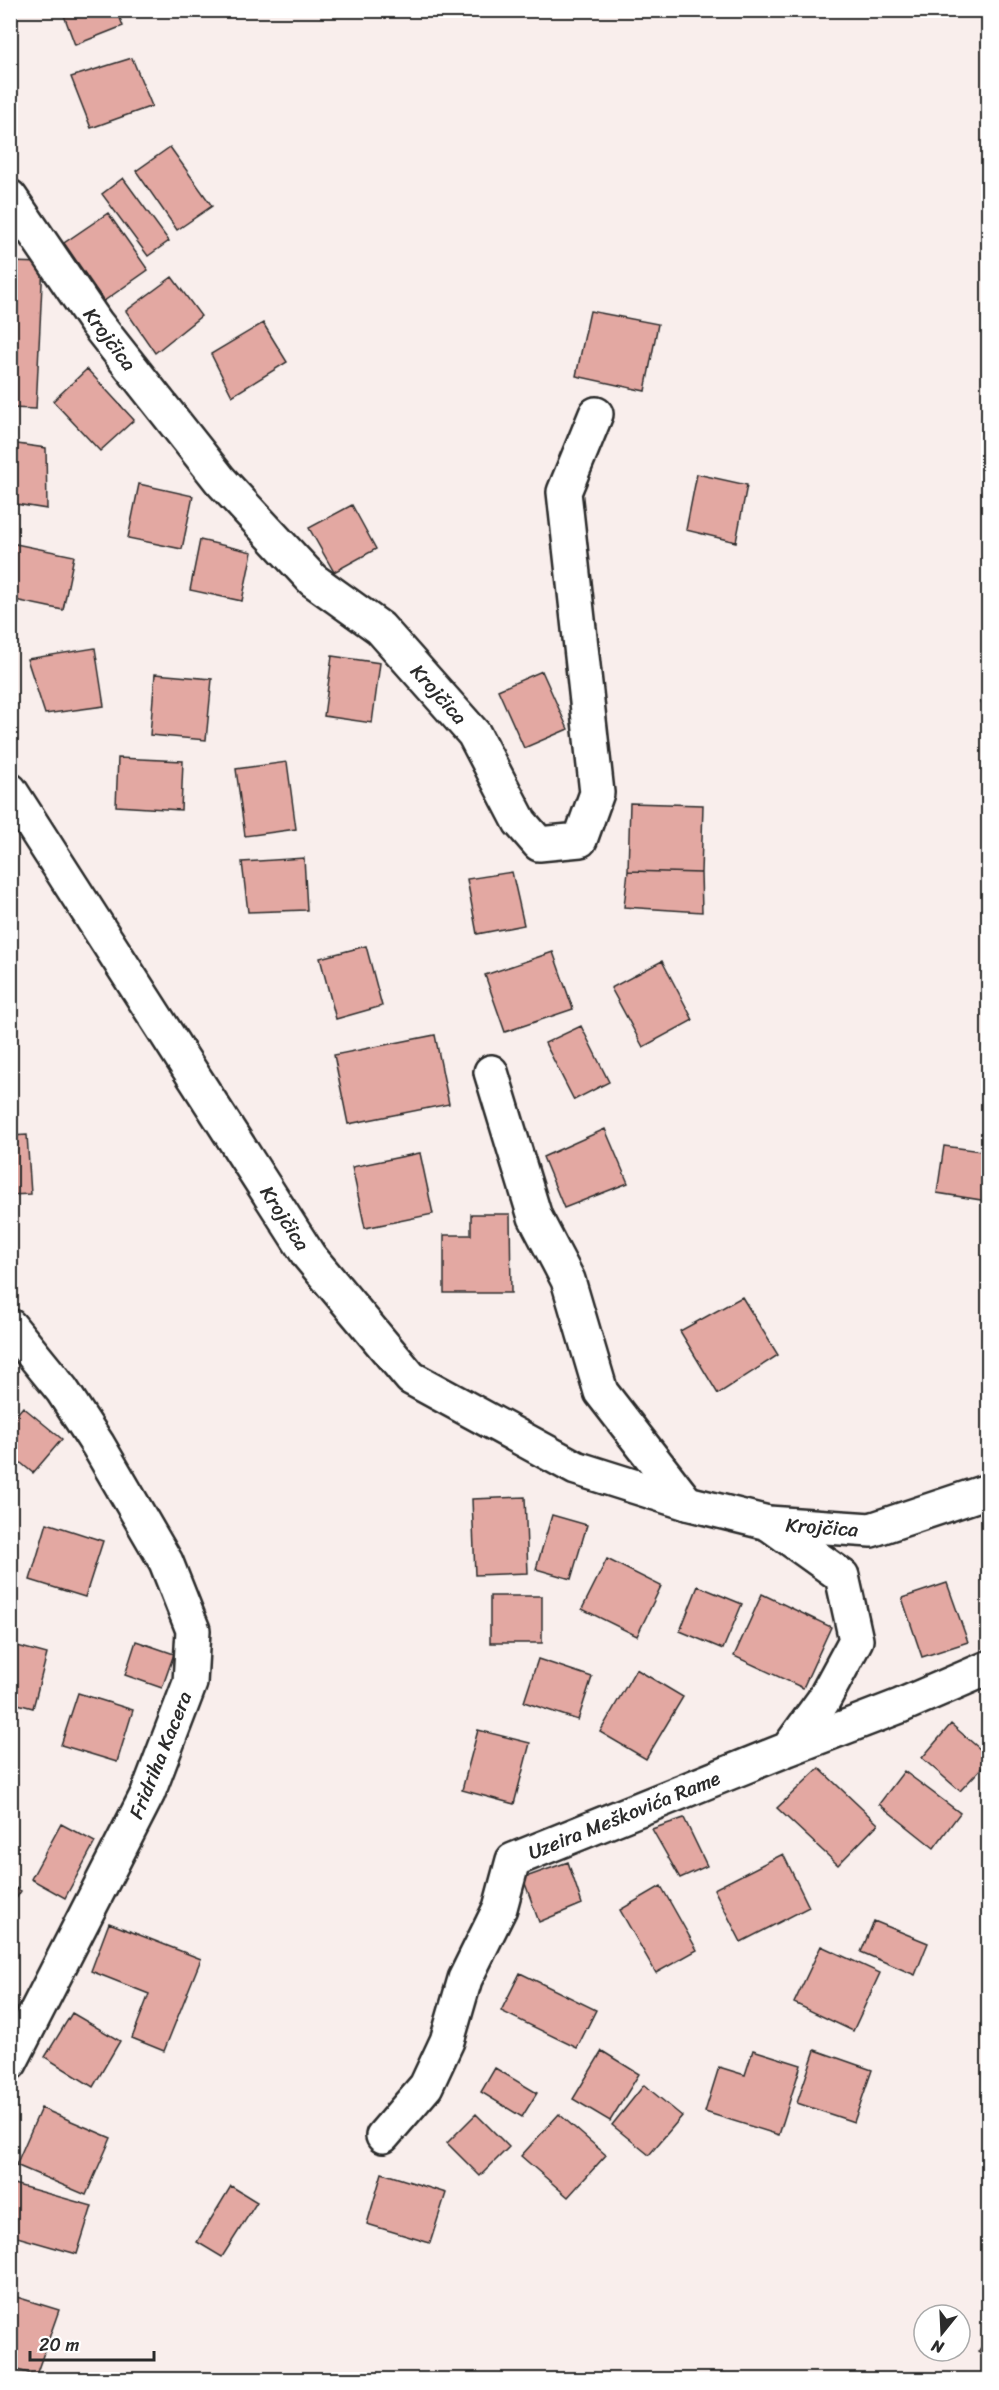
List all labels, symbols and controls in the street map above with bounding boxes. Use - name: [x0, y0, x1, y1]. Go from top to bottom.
- street label: Krojčica: [74, 300, 145, 379]
- street label: Krojčica: [401, 656, 476, 733]
- street label: Krojčica: [250, 1178, 319, 1258]
- street label: Krojčica: [785, 1508, 859, 1547]
- street label: Fridriha Kacera: [119, 1686, 202, 1824]
- street label: Uzeira Meškovića Rame: [523, 1761, 726, 1870]
- north arrow: [912, 2303, 972, 2363]
- scale bar: [30, 2324, 154, 2362]
- text: 20 m: [39, 2329, 79, 2361]
- text: N: [927, 2331, 948, 2363]

